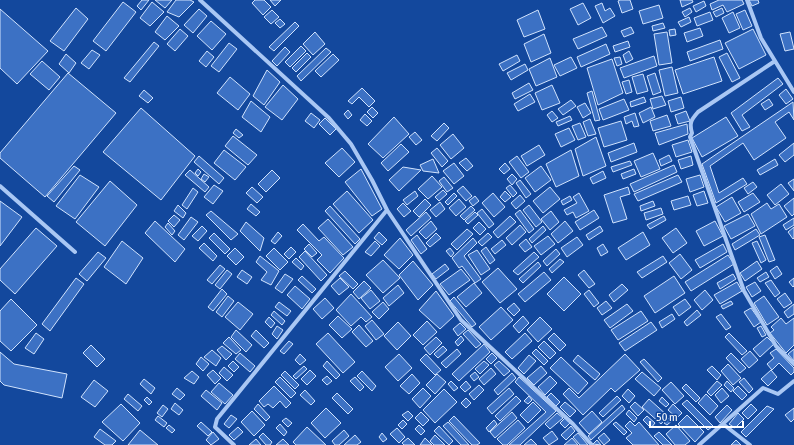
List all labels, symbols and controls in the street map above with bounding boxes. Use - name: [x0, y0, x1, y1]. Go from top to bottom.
- scale bar: [650, 403, 743, 429]
- text: 50 m: [656, 410, 678, 424]

